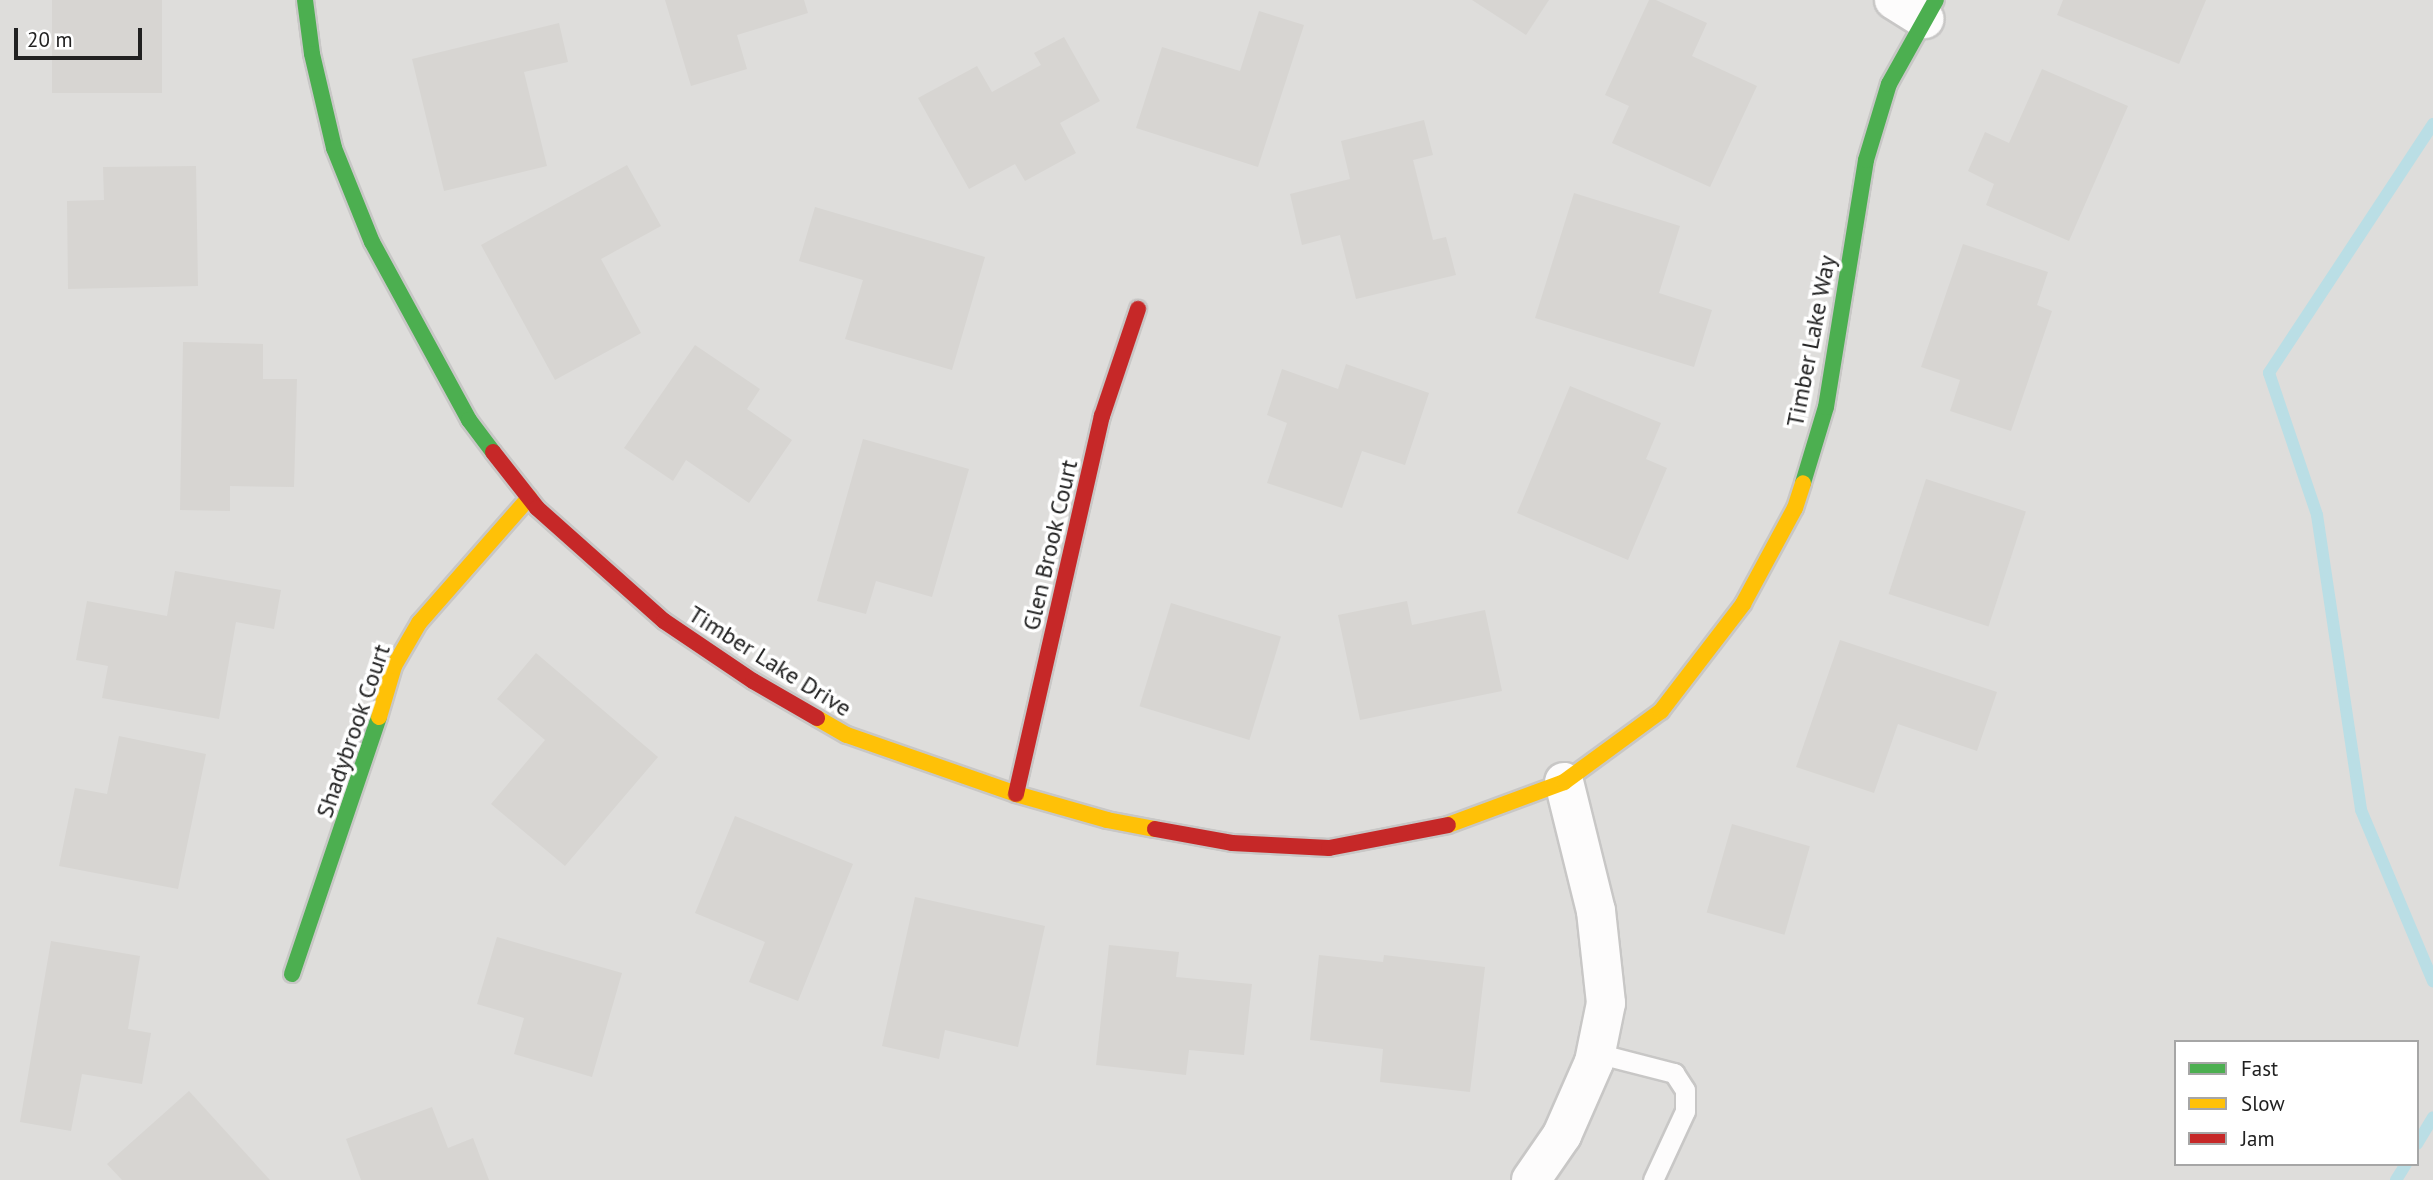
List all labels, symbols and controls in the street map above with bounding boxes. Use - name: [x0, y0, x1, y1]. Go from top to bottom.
- scale bar: [18, 14, 145, 58]
- text: 20 m: [27, 26, 73, 53]
- street label: Timber Lake Way: [1780, 253, 1842, 429]
- street label: Glen Brook Court: [1016, 457, 1084, 633]
- street label: Timber Lake Drive: [683, 599, 857, 723]
- street label: Shadybrook Court: [310, 640, 396, 822]
- legend: [2174, 1040, 2419, 1166]
- text: Fast: [2241, 1055, 2278, 1082]
- text: Slow: [2241, 1090, 2285, 1117]
- text: Jam: [2241, 1125, 2275, 1152]

